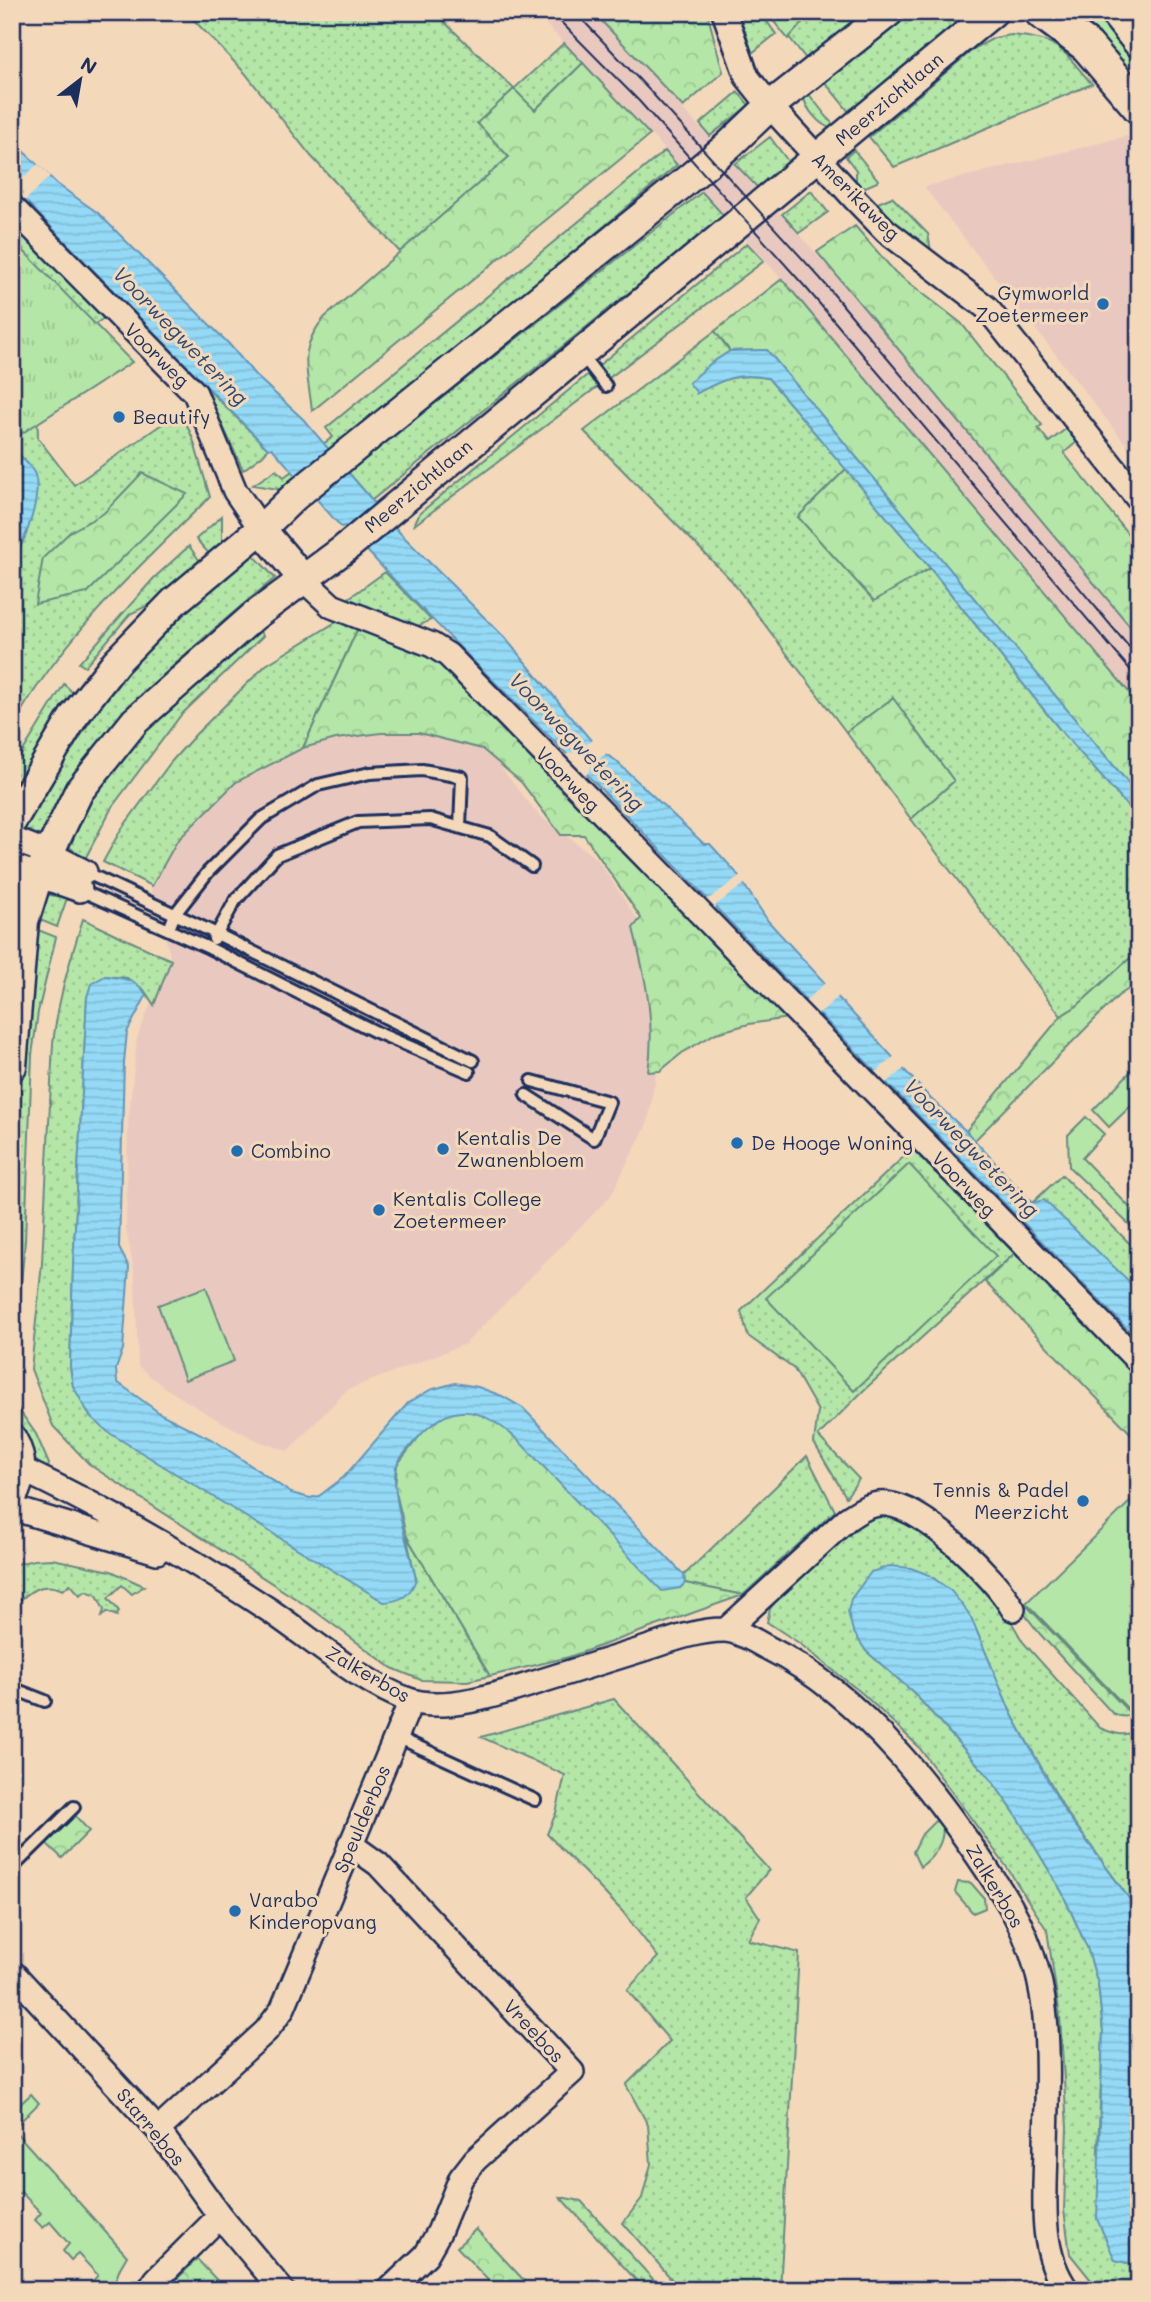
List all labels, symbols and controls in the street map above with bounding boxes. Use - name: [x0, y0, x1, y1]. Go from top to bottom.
- north arrow: [46, 46, 116, 116]
- street label: Meerzichtlaan: [829, 46, 948, 151]
- text: N: [76, 51, 102, 79]
- street label: Amerikaweg: [807, 146, 906, 245]
- water label: Voorwegwetering: [107, 261, 253, 411]
- place label: Gymworld Zoetermeer: [975, 280, 1089, 327]
- marker: Gymworld Zoetermeer: [1095, 296, 1111, 312]
- street label: Voorweg: [120, 318, 194, 392]
- place label: Beautify: [133, 404, 210, 429]
- marker: Beautify: [111, 409, 127, 425]
- street label: Meerzichtlaan: [358, 433, 477, 538]
- water label: Voorwegwetering: [503, 667, 649, 817]
- street label: Voorweg: [531, 742, 605, 816]
- water label: Voorwegwetering: [898, 1073, 1044, 1223]
- place label: Kentalis De Zwanenbloem: [457, 1125, 584, 1172]
- place label: De Hooge Woning: [751, 1130, 913, 1155]
- marker: De Hooge Woning: [729, 1135, 745, 1151]
- place label: Combino: [251, 1138, 331, 1163]
- marker: Kentalis De Zwanenbloem: [435, 1141, 451, 1157]
- marker: Combino: [229, 1143, 245, 1159]
- street label: Voorweg: [927, 1147, 1001, 1221]
- place label: Kentalis College Zoetermeer: [393, 1186, 542, 1233]
- marker: Kentalis College Zoetermeer: [371, 1202, 387, 1218]
- place label: Tennis & Padel Meerzicht: [933, 1477, 1069, 1524]
- marker: Tennis & Padel Meerzicht: [1075, 1493, 1091, 1509]
- street label: Zalkerbos: [322, 1639, 415, 1708]
- street label: Speulderbos: [328, 1761, 396, 1877]
- street label: Zalkerbos: [961, 1839, 1030, 1932]
- place label: Varabo Kinderopvang: [249, 1887, 377, 1934]
- marker: Varabo Kinderopvang: [227, 1903, 243, 1919]
- street label: Vreebos: [499, 1994, 570, 2068]
- street label: Starrebos: [111, 2083, 191, 2171]

